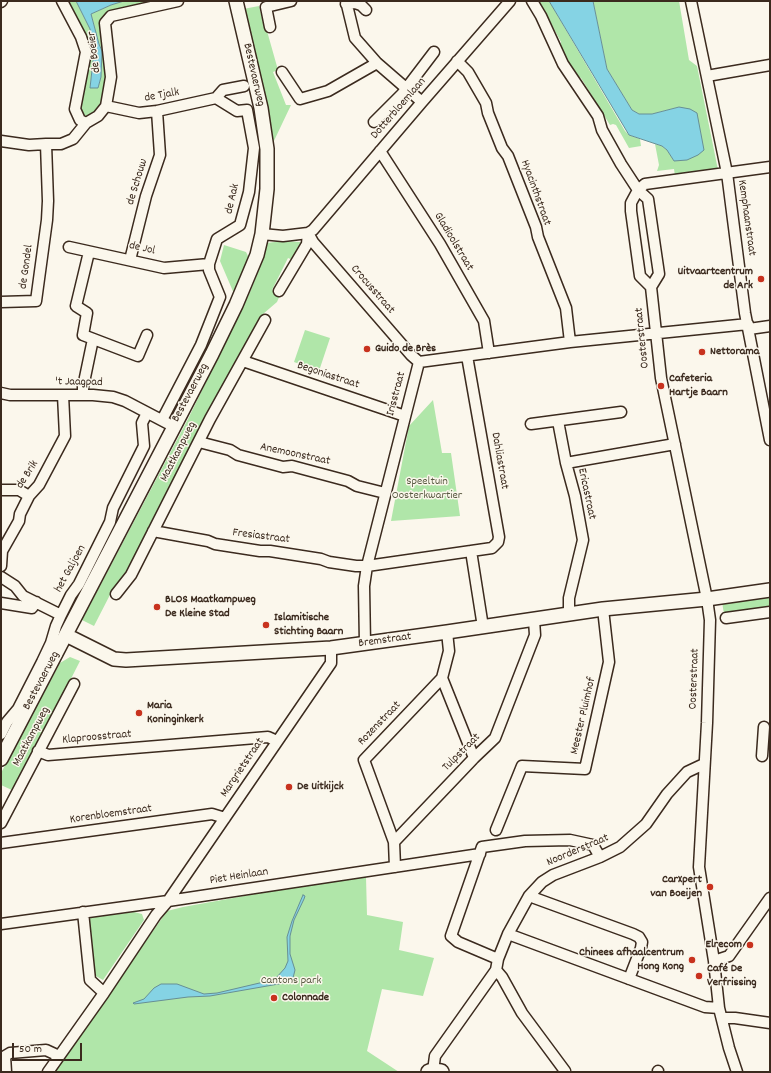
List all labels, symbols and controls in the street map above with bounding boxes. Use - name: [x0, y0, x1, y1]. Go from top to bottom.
- street label: de Boeier: [85, 30, 105, 74]
- street label: Bestevaerweg: [239, 42, 267, 108]
- street label: Dotterbloemlaan: [368, 75, 430, 143]
- street label: de Tjalk: [144, 86, 180, 106]
- street label: de Schouw: [124, 157, 152, 207]
- street label: Hyacinthstraat: [516, 158, 554, 228]
- street label: Kemphaanstraat: [734, 179, 758, 257]
- street label: de Aak: [223, 182, 243, 216]
- street label: Gladioolstraat: [430, 210, 476, 274]
- street label: de Jol: [128, 239, 156, 259]
- street label: de Gondel: [17, 244, 37, 290]
- street label: Crocusstraat: [347, 262, 397, 318]
- place label: Uitvaartcentrum de Ark: [678, 265, 753, 293]
- marker: Uitvaartcentrum de Ark: [756, 274, 766, 284]
- street label: Oosterstraat: [633, 307, 653, 369]
- place label: Guido de Brès: [375, 342, 436, 356]
- marker: Guido de Brès: [362, 344, 372, 354]
- place label: Nettorama: [710, 345, 759, 359]
- marker: Nettorama: [697, 347, 707, 357]
- street label: Begoniastraat: [295, 359, 361, 393]
- street label: Bestevaerweg: [170, 361, 212, 425]
- street label: Irisstraat: [384, 370, 410, 418]
- place label: Cafeteria Hartje Baarn: [669, 372, 728, 400]
- street label: 't Jaagpad: [55, 375, 103, 391]
- marker: Cafeteria Hartje Baarn: [656, 381, 666, 391]
- street label: Maatkampweg: [158, 420, 200, 484]
- street label: Dahliastraat: [487, 431, 511, 491]
- street label: Anemoonstraat: [259, 441, 331, 469]
- street label: de Brik: [14, 458, 42, 492]
- street label: Ericastraat: [574, 467, 598, 521]
- park label: Speeltuin Oosterkwartier: [392, 475, 462, 503]
- street label: Fresiastraat: [232, 526, 290, 548]
- street label: het Galjoen: [52, 543, 90, 595]
- place label: BLOS Maatkampweg De Kleine Stad: [165, 593, 256, 621]
- marker: BLOS Maatkampweg De Kleine Stad: [152, 602, 162, 612]
- place label: Islamitische Stichting Baarn: [274, 611, 343, 639]
- marker: Islamitische Stichting Baarn: [261, 620, 271, 630]
- street label: Bremstraat: [358, 630, 412, 652]
- street label: Oosterstraat: [687, 648, 703, 710]
- street label: Bestevaerweg: [21, 649, 63, 713]
- street label: Meester Pluimhof: [568, 676, 600, 756]
- place label: Maria Koninginkerk: [147, 699, 204, 727]
- street label: Rozenstraat: [355, 699, 405, 749]
- street label: Maatkampweg: [10, 705, 54, 769]
- marker: Maria Koninginkerk: [134, 708, 144, 718]
- street label: Klaproosstraat: [62, 728, 132, 748]
- street label: Tulpstraat: [440, 731, 484, 775]
- street label: Margrietstraat: [218, 736, 268, 800]
- place label: De Uitkijck: [297, 780, 344, 794]
- marker: De Uitkijck: [284, 782, 294, 792]
- street label: Korenbloemstraat: [69, 802, 153, 828]
- street label: Noorderstraat: [545, 831, 611, 871]
- street label: Piet Heinlaan: [209, 865, 269, 889]
- place label: CarXpert van Boeijen: [651, 873, 702, 901]
- marker: CarXpert van Boeijen: [705, 882, 715, 892]
- place label: Elrecom: [706, 938, 742, 952]
- marker: Elrecom: [745, 940, 755, 950]
- place label: Chinees afhaalcentrum Hong Kong: [579, 946, 684, 974]
- marker: Chinees afhaalcentrum Hong Kong: [687, 955, 697, 965]
- place label: Café De Verfrissing: [707, 962, 756, 990]
- marker: Café De Verfrissing: [694, 971, 704, 981]
- park label: Cantons park: [261, 974, 321, 988]
- place label: Colonnade: [282, 991, 329, 1005]
- marker: Colonnade: [269, 993, 279, 1003]
- scale bar: [14, 1035, 84, 1061]
- text: 50 m: [19, 1041, 42, 1058]

